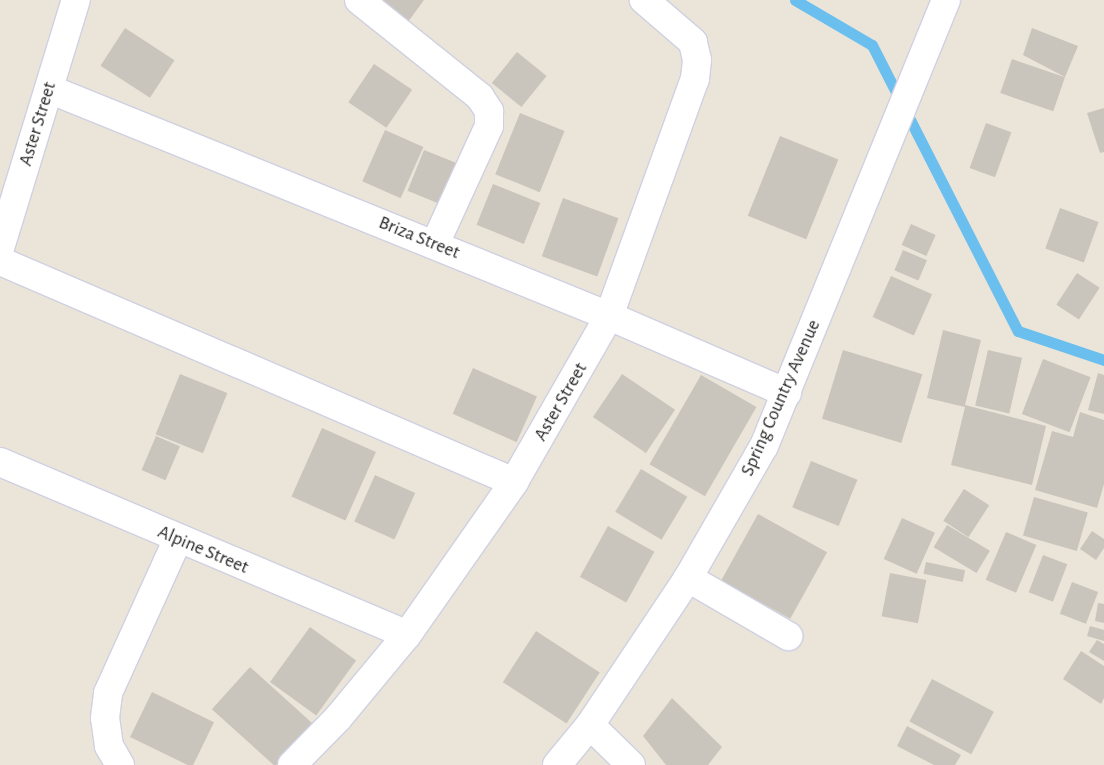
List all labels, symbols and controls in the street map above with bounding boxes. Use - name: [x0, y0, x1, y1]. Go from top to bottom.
- street label: Aster Street: [14, 79, 62, 169]
- street label: Briza Street: [375, 211, 463, 265]
- street label: Spring Country Avenue: [736, 316, 826, 480]
- street label: Aster Street: [529, 359, 593, 445]
- street label: Alpine Street: [154, 521, 252, 579]

